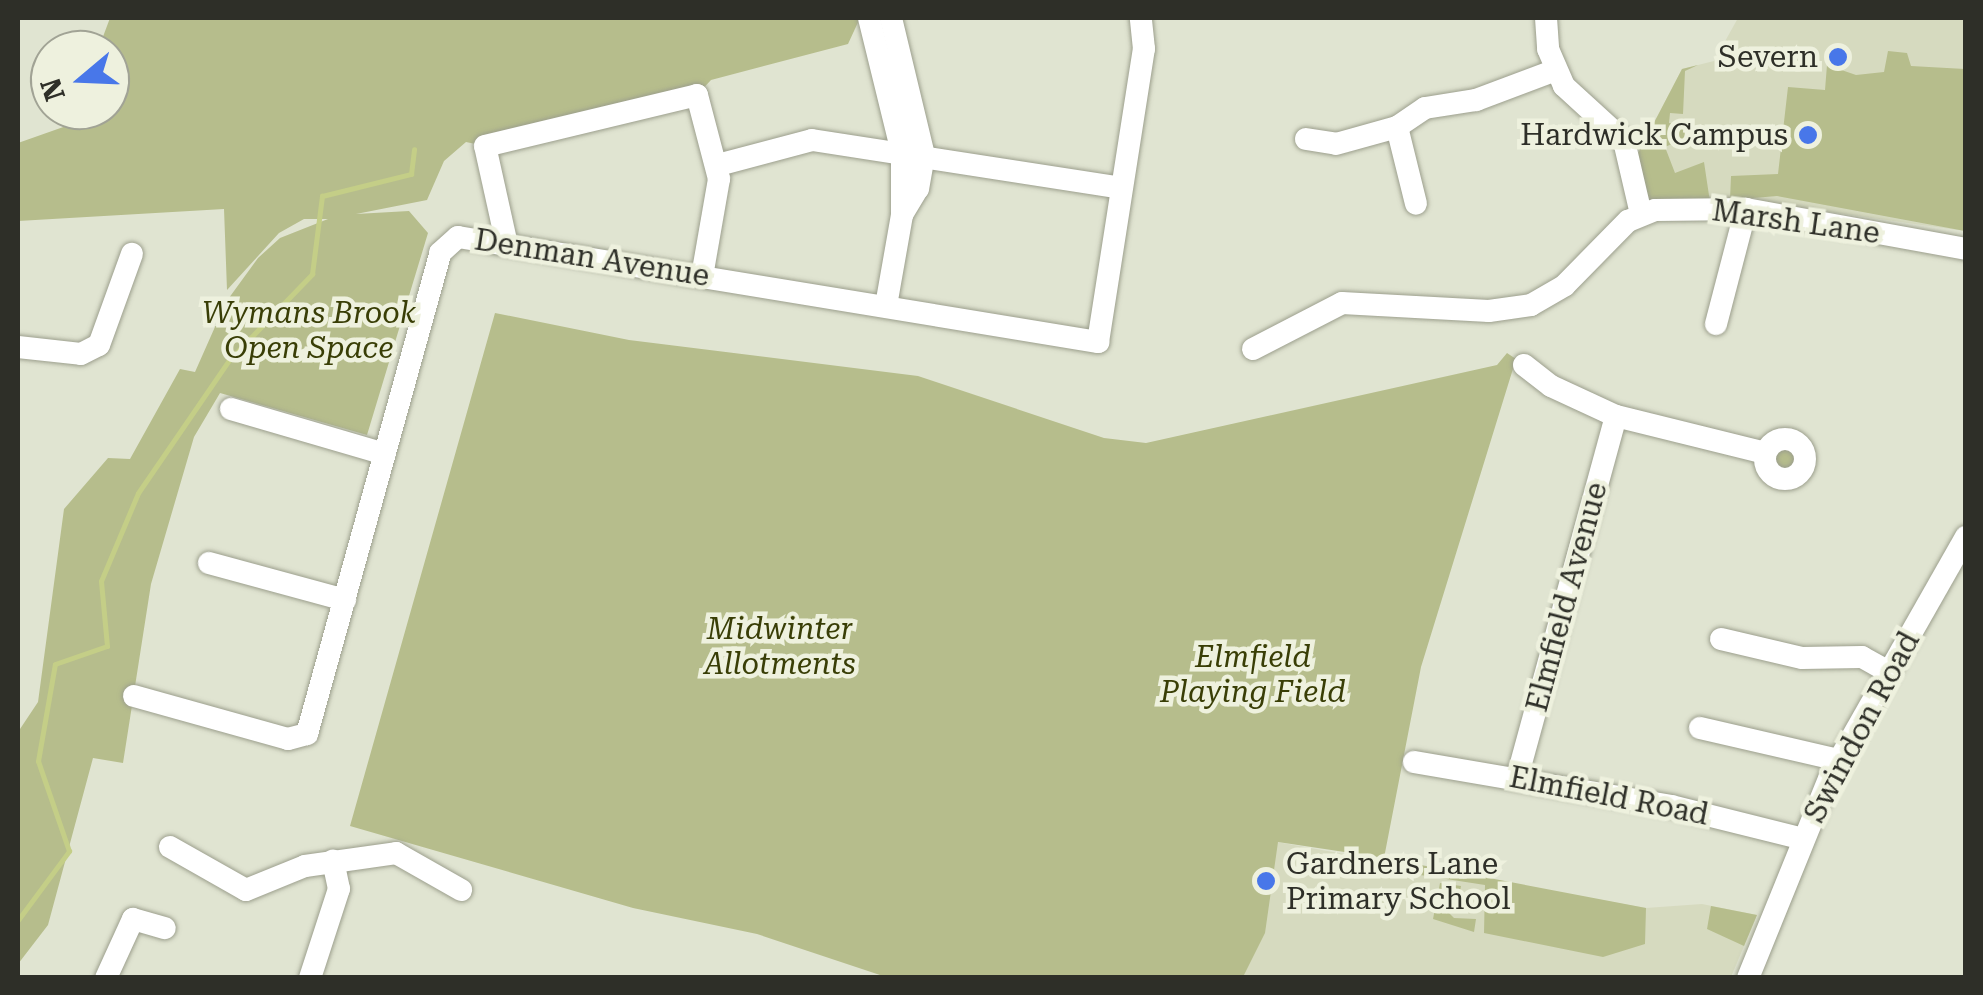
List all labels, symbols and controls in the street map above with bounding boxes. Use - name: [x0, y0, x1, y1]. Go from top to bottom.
- north arrow: [30, 30, 130, 130]
- place label: Severn: [1718, 39, 1818, 75]
- marker: Severn: [1827, 46, 1849, 68]
- text: N: [34, 74, 72, 105]
- place label: Hardwick Campus: [1520, 117, 1788, 153]
- marker: Hardwick Campus: [1797, 124, 1819, 146]
- street label: Marsh Lane: [1710, 192, 1882, 252]
- street label: Denman Avenue: [472, 222, 712, 294]
- park label: Wymans Brook Open Space: [202, 295, 416, 366]
- street label: Elmfield Avenue: [1519, 478, 1615, 716]
- park label: Midwinter Allotments: [704, 611, 856, 682]
- street label: Swindon Road: [1797, 626, 1927, 828]
- park label: Elmfield Playing Field: [1160, 639, 1346, 710]
- street label: Elmfield Road: [1506, 759, 1712, 833]
- place label: Gardners Lane Primary School: [1286, 846, 1511, 916]
- marker: Gardners Lane Primary School: [1255, 870, 1277, 892]

